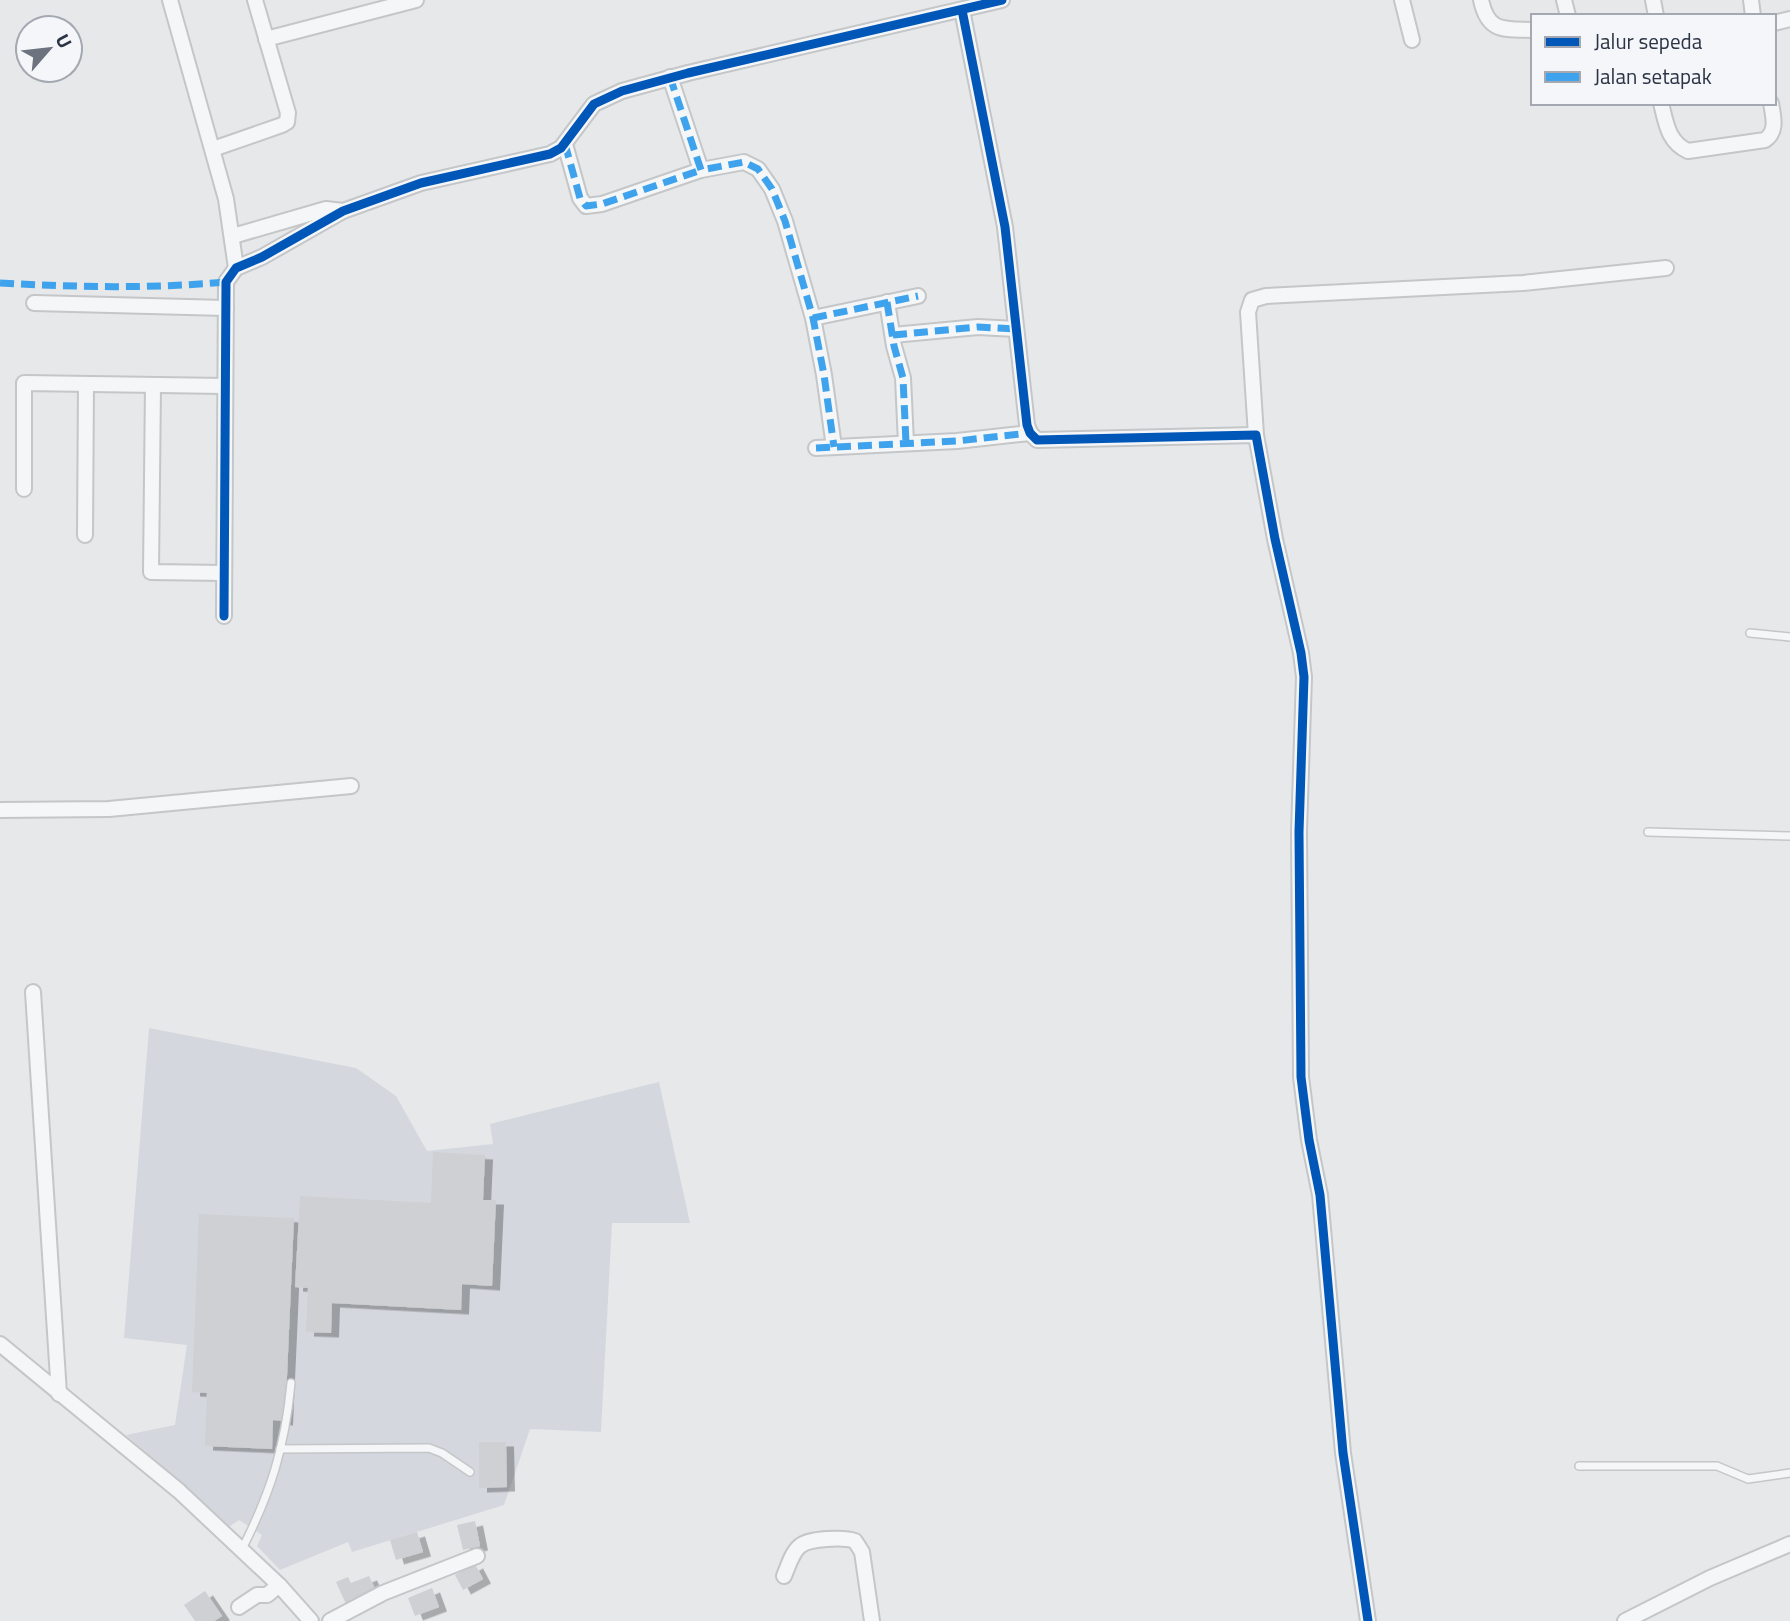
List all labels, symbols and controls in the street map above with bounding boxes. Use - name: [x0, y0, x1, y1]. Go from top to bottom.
- north arrow: [14, 14, 84, 84]
- legend: [1531, 14, 1776, 105]
- text: Jalur sepeda: [1594, 25, 1703, 57]
- text: U: [49, 28, 80, 53]
- text: Jalan setapak: [1594, 60, 1712, 92]

